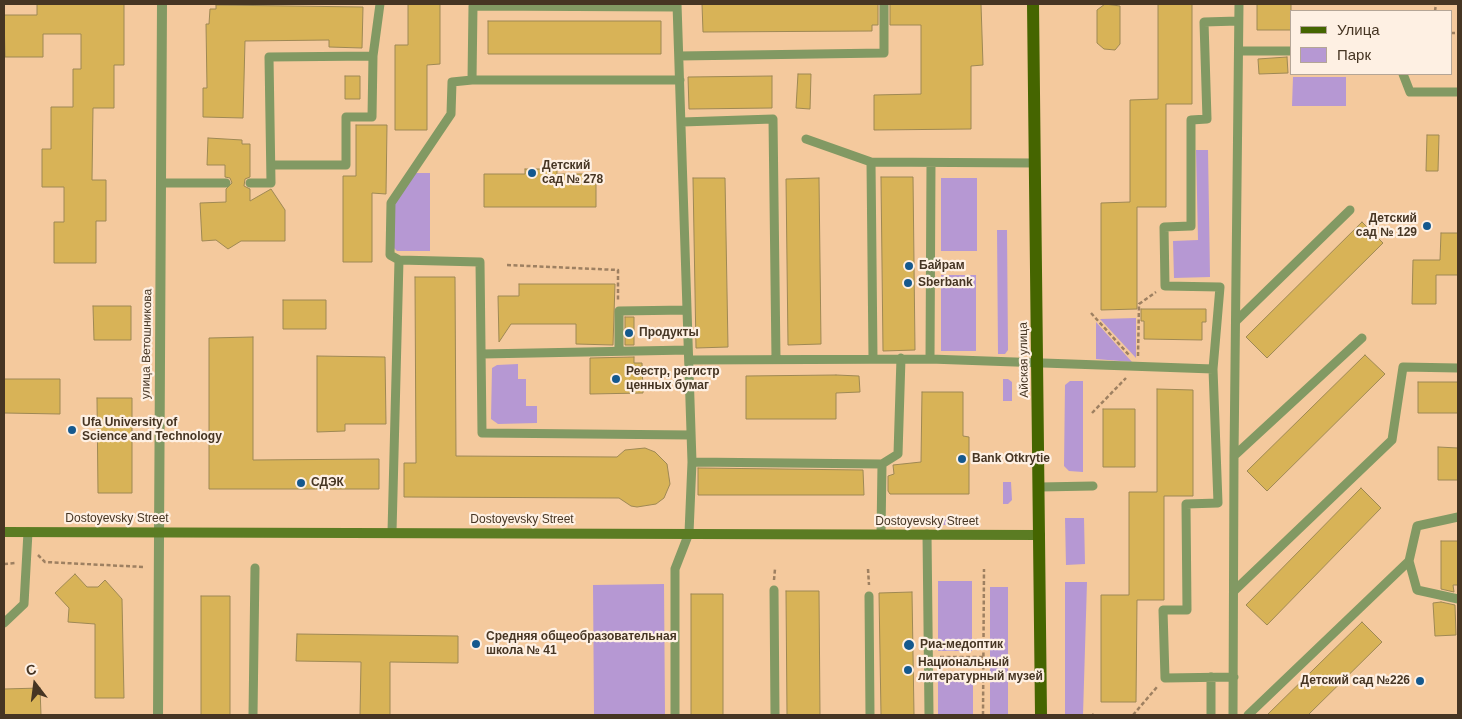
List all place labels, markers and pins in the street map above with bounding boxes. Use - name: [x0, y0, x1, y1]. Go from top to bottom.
- place label: Детский сад № 278: [542, 159, 603, 187]
- marker: Детский сад № 278: [526, 167, 538, 179]
- place label: Детский сад № 129: [1356, 212, 1417, 240]
- marker: Детский сад № 129: [1421, 220, 1433, 232]
- place label: Байрам: [919, 259, 965, 273]
- marker: Байрам: [903, 260, 915, 272]
- place label: Sberbank: [918, 276, 973, 290]
- marker: Sberbank: [902, 277, 914, 289]
- place label: Продукты: [639, 326, 699, 340]
- marker: Продукты: [623, 327, 635, 339]
- place label: Реестр, регистр ценных бумаг: [626, 365, 720, 393]
- marker: Реестр, регистр ценных бумаг: [610, 373, 622, 385]
- place label: Ufa University of Science and Technology: [82, 416, 222, 444]
- marker: Ufa University of Science and Technology: [66, 424, 78, 436]
- place label: Bank Otkrytie: [972, 452, 1050, 466]
- marker: Bank Otkrytie: [956, 453, 968, 465]
- place label: СДЭК: [311, 476, 344, 490]
- marker: СДЭК: [295, 477, 307, 489]
- place label: Средняя общеобразовательная школа № 41: [486, 630, 677, 658]
- marker: Средняя общеобразовательная школа № 41: [470, 638, 482, 650]
- marker: Риа-медоптик: [902, 638, 916, 652]
- place label: Риа-медоптик: [920, 638, 1003, 652]
- place label: Национальный литературный музей: [918, 656, 1043, 684]
- marker: Национальный литературный музей: [902, 664, 914, 676]
- place label: Детский сад №226: [1300, 674, 1410, 688]
- marker: Детский сад №226: [1414, 675, 1426, 687]

